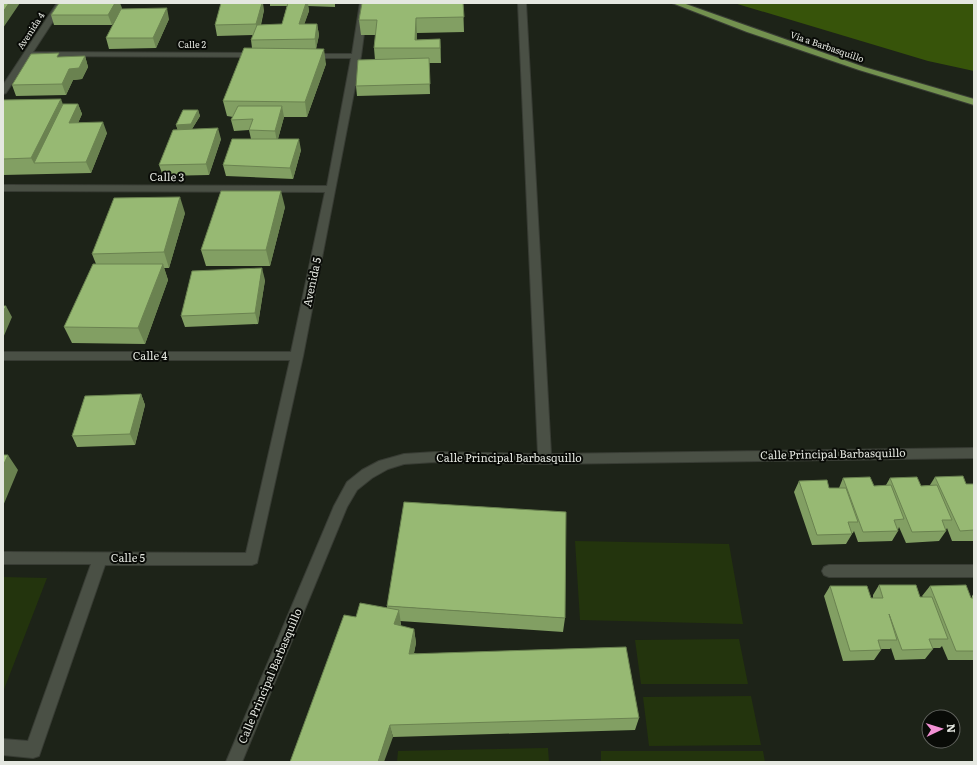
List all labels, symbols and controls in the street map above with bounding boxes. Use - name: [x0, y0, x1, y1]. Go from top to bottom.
- street label: Avenida 4: [13, 9, 47, 52]
- street label: Via a Barbasquillo: [789, 27, 866, 65]
- street label: Calle 2: [178, 37, 206, 51]
- street label: Calle 3: [150, 168, 185, 184]
- street label: Avenida 5: [298, 255, 324, 308]
- street label: Calle 4: [133, 347, 167, 363]
- street label: Calle Principal Barbasquillo: [760, 444, 906, 462]
- street label: Calle Principal Barbasquillo: [436, 449, 582, 465]
- street label: Calle 5: [111, 549, 146, 565]
- street label: Calle Principal Barbasquillo: [233, 606, 305, 746]
- north arrow: [921, 709, 961, 749]
- text: N: [944, 723, 960, 733]

